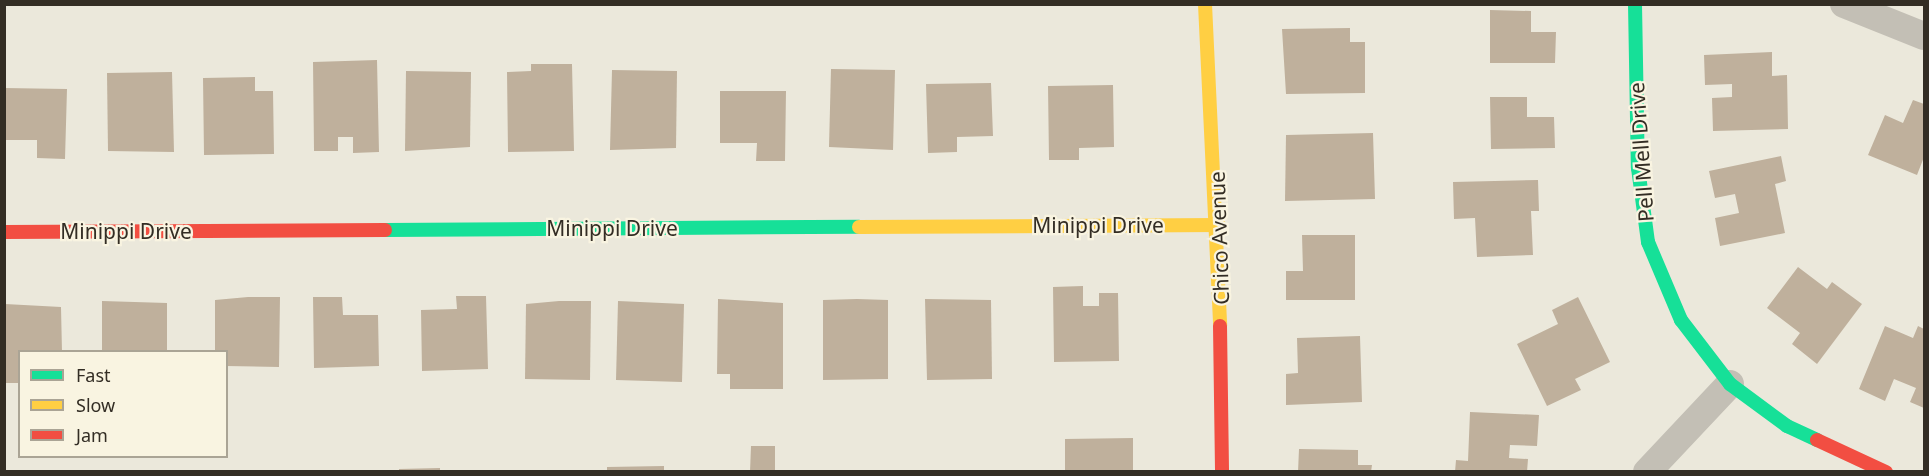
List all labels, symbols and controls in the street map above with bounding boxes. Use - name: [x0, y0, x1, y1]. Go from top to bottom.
- street label: Pell Mell Drive: [1624, 81, 1658, 223]
- street label: Chico Avenue: [1204, 171, 1234, 305]
- street label: Minippi Drive: [1032, 212, 1164, 238]
- street label: Minippi Drive: [546, 215, 678, 241]
- street label: Minippi Drive: [60, 218, 192, 244]
- legend: [18, 350, 228, 458]
- text: Fast: [76, 363, 111, 387]
- text: Slow: [76, 393, 115, 417]
- text: Jam: [76, 423, 108, 447]

